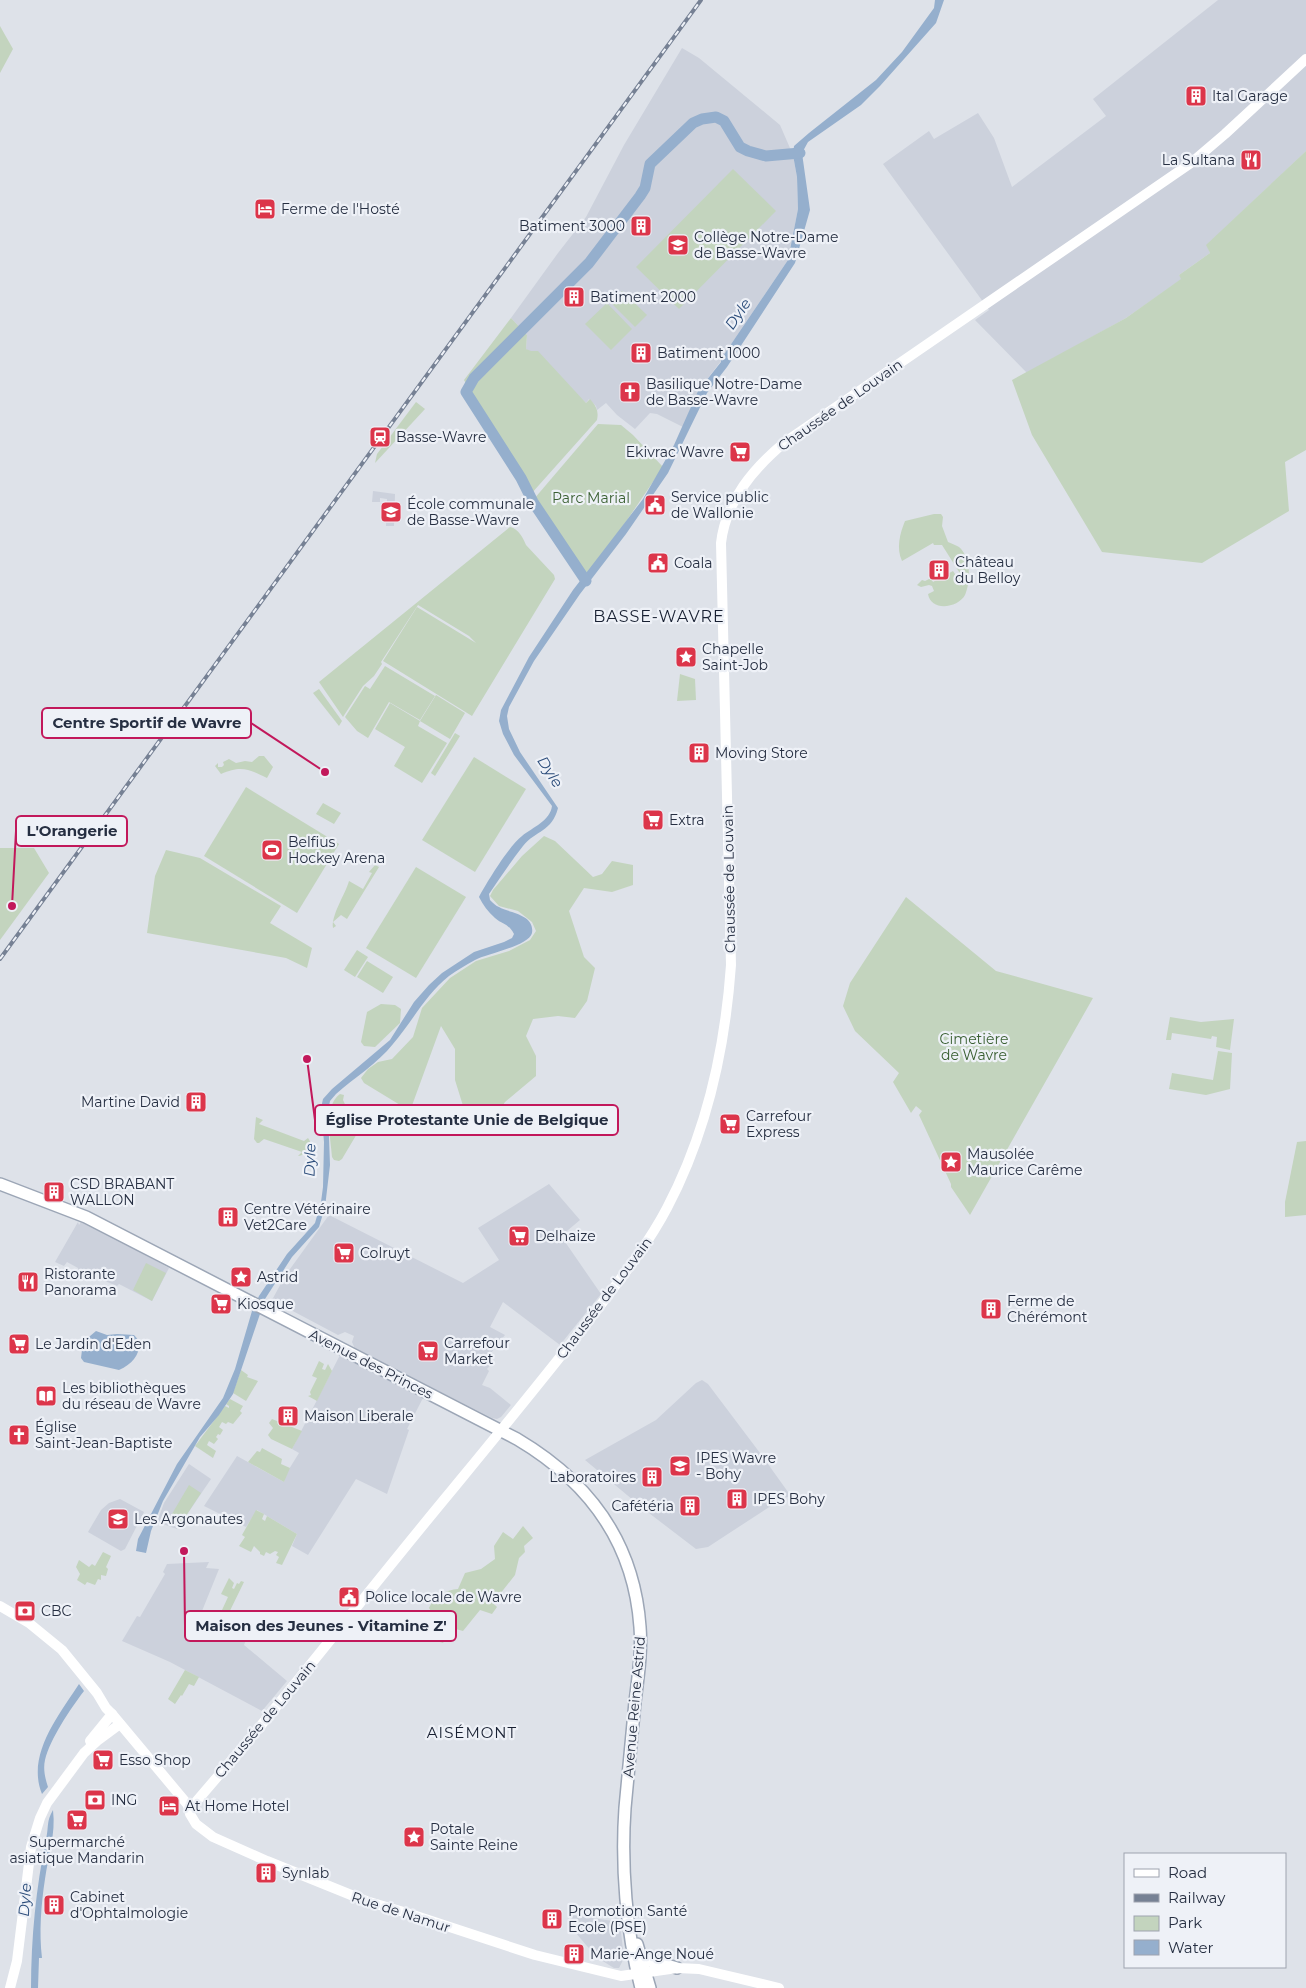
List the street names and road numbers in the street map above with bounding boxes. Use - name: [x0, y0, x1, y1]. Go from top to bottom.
- street label: Chaussée de Louvain: [774, 355, 906, 455]
- street label: Chaussée de Louvain: [719, 805, 739, 953]
- street label: Chaussée de Louvain: [552, 1233, 656, 1363]
- street label: Avenue des Princes: [306, 1325, 436, 1403]
- street label: Avenue Reine Astrid: [619, 1636, 649, 1778]
- street label: Chaussée de Louvain: [211, 1657, 319, 1781]
- street label: Rue de Namur: [349, 1888, 453, 1937]

